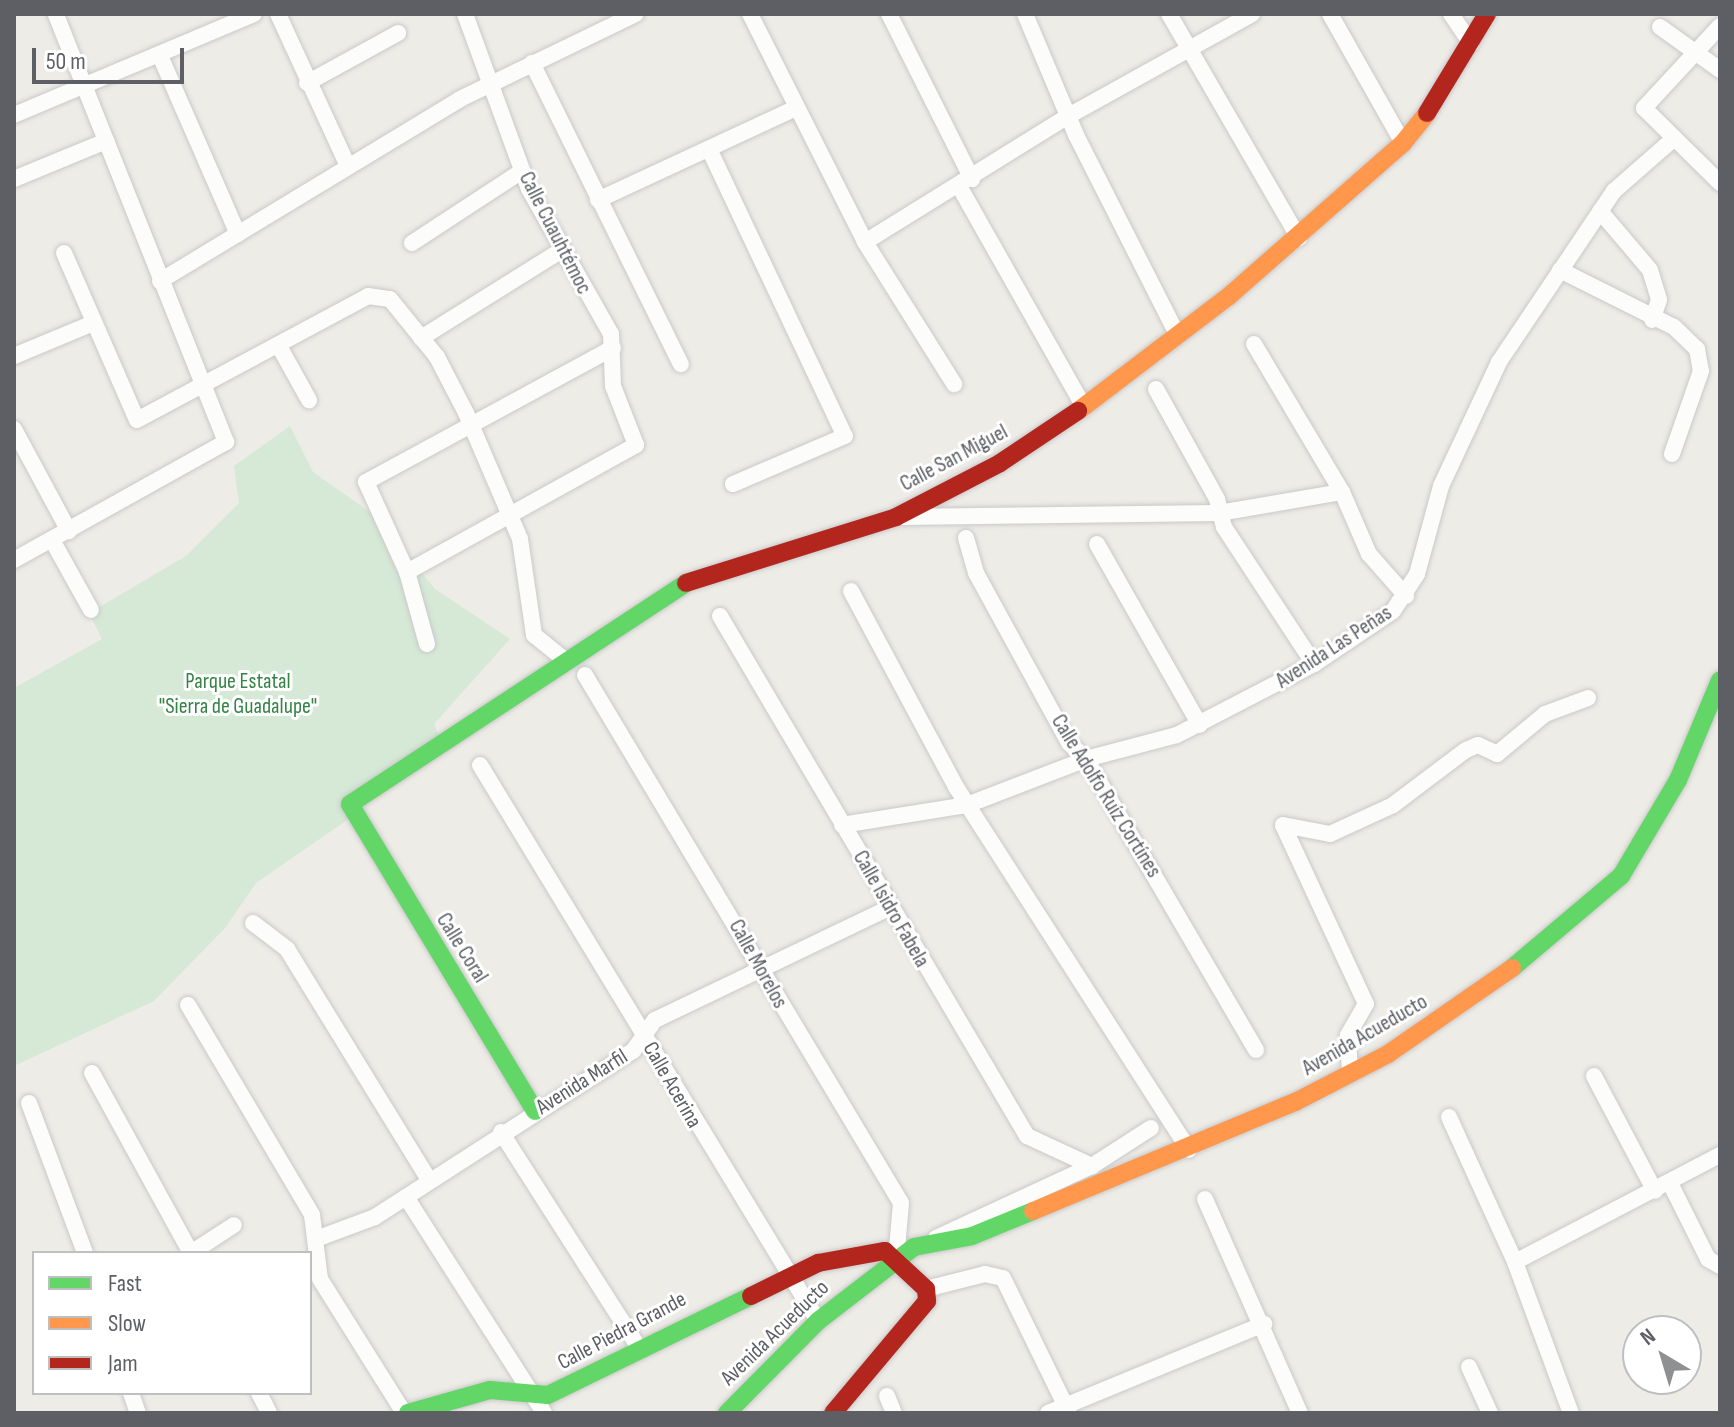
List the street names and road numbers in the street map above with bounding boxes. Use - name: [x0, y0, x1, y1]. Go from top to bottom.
- street label: Calle Cuauhtémoc: [513, 167, 597, 299]
- street label: Calle San Miguel: [896, 419, 1012, 497]
- street label: Avenida Las Peñas: [1271, 600, 1397, 694]
- street label: Calle Adolfo Ruíz Cortínes: [1045, 710, 1167, 882]
- street label: Calle Isidro Fabela: [847, 846, 935, 972]
- street label: Calle Coral: [430, 908, 494, 988]
- street label: Calle Morelos: [723, 915, 793, 1013]
- street label: Avenida Acueducto: [1298, 989, 1432, 1081]
- street label: Calle Acerina: [637, 1037, 707, 1133]
- street label: Avenida Marfil: [531, 1044, 633, 1120]
- street label: Avenida Acueducto: [715, 1275, 835, 1391]
- street label: Calle Piedra Grande: [553, 1286, 691, 1376]

